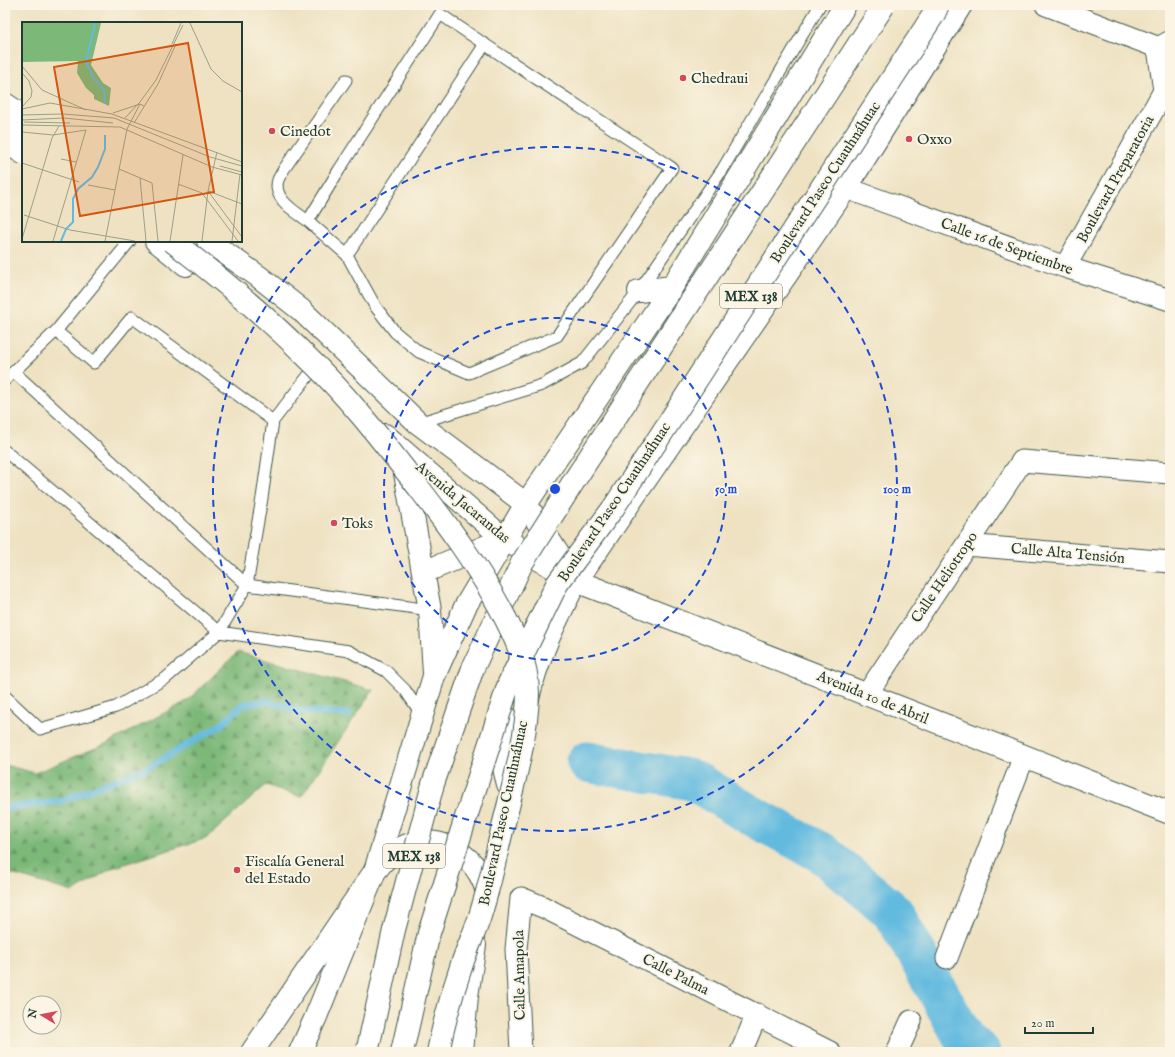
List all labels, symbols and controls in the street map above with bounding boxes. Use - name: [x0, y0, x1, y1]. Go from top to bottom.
- inset map: [22, 22, 242, 242]
- place label: Chedraui: [691, 69, 748, 88]
- marker: Chedraui: [678, 73, 688, 83]
- street label: Boulevard Paseo Cuauhnáhuac: [766, 98, 885, 267]
- street label: Boulevard Preparatoria: [1072, 111, 1159, 247]
- place label: Cinedot: [280, 122, 331, 141]
- marker: Cinedot: [267, 126, 277, 136]
- place label: Oxxo: [917, 130, 952, 149]
- marker: Oxxo: [904, 134, 914, 144]
- street label: Calle 16 de Septiembre: [938, 214, 1076, 279]
- road number: MEX 138: [720, 284, 782, 308]
- street label: Boulevard Paseo Cuauhnáhuac: [554, 419, 675, 586]
- street label: Avenida Jacarandas: [411, 457, 514, 548]
- centre of rings: [548, 482, 562, 496]
- text: 50 m: [715, 482, 738, 497]
- text: 100 m: [883, 482, 912, 497]
- place label: Toks: [342, 514, 373, 533]
- marker: Toks: [329, 518, 339, 528]
- street label: Calle Heliotropo: [907, 528, 982, 627]
- street label: Calle Alta Tensión: [1010, 539, 1126, 568]
- street label: Avenida 10 de Abril: [813, 666, 932, 729]
- street label: Boulevard Paseo Cuauhnáhuac: [475, 719, 532, 907]
- road number: MEX 138: [383, 844, 445, 868]
- place label: Fiscalía General del Estado: [245, 852, 345, 888]
- marker: Fiscalía General del Estado: [232, 865, 242, 875]
- street label: Calle Amapola: [509, 929, 530, 1020]
- street label: Calle Palma: [639, 949, 713, 1000]
- north arrow: [22, 995, 62, 1035]
- text: N: [25, 1007, 41, 1020]
- scale bar: [1025, 1009, 1093, 1035]
- text: 20 m: [1031, 1016, 1054, 1031]

